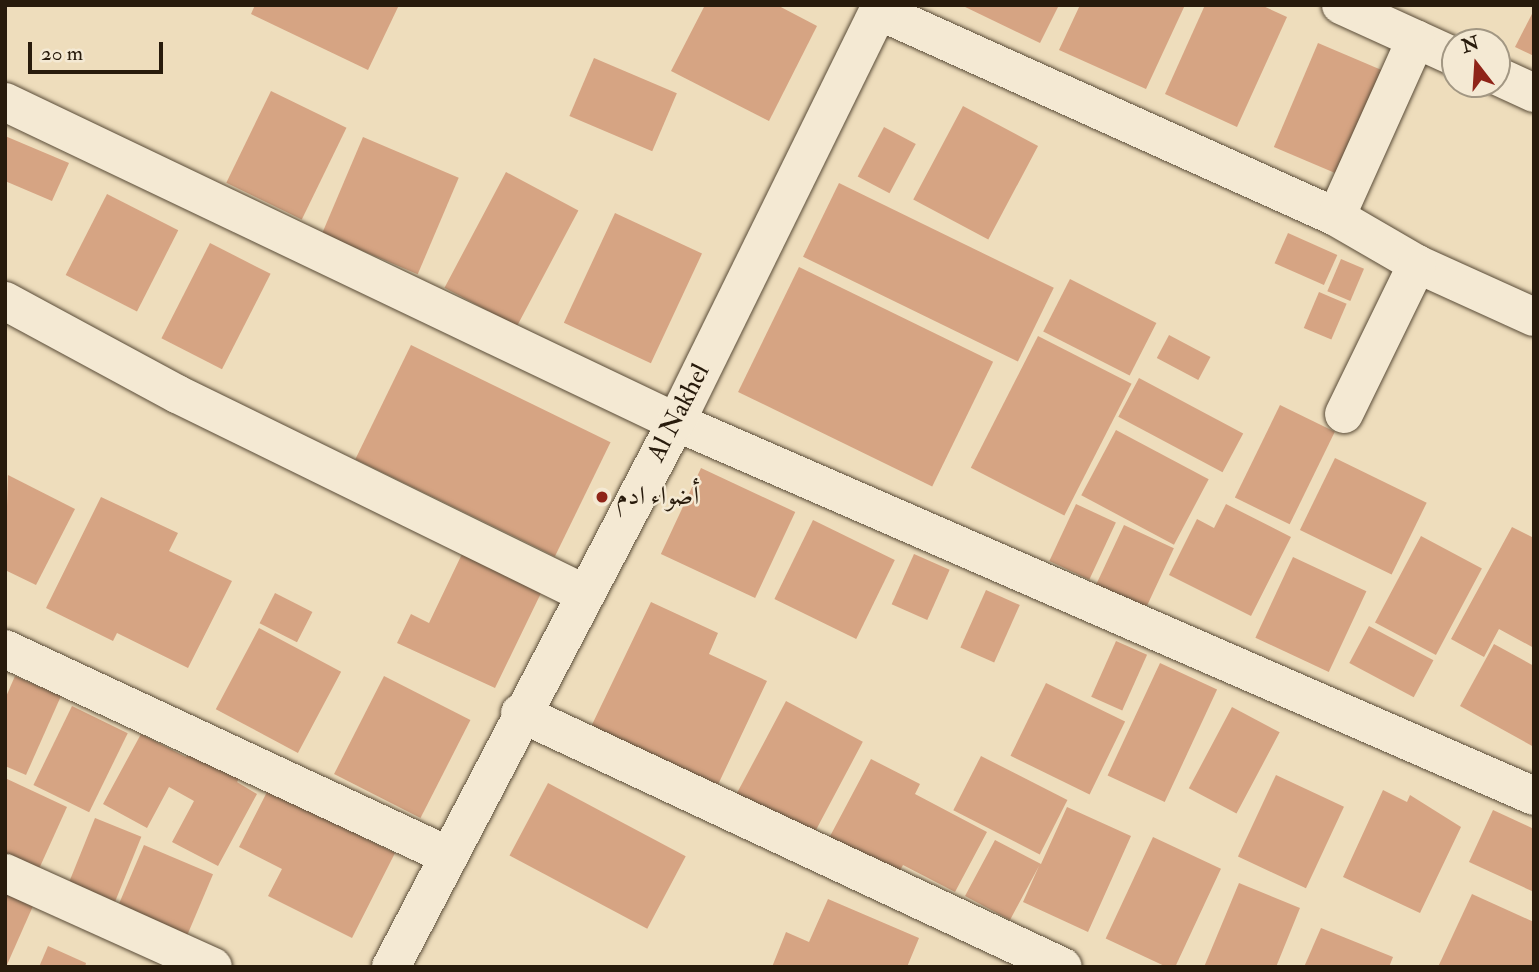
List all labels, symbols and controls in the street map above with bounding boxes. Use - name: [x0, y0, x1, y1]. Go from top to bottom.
- scale bar: [32, 28, 166, 72]
- north arrow: [1441, 28, 1511, 98]
- text: N: [1459, 31, 1482, 59]
- text: 20 m: [41, 40, 83, 67]
- street label: Al Nakhel: [641, 359, 717, 467]
- place label: أضواء ادم: [616, 481, 699, 513]
- marker: أضواء ادم: [594, 489, 610, 505]

